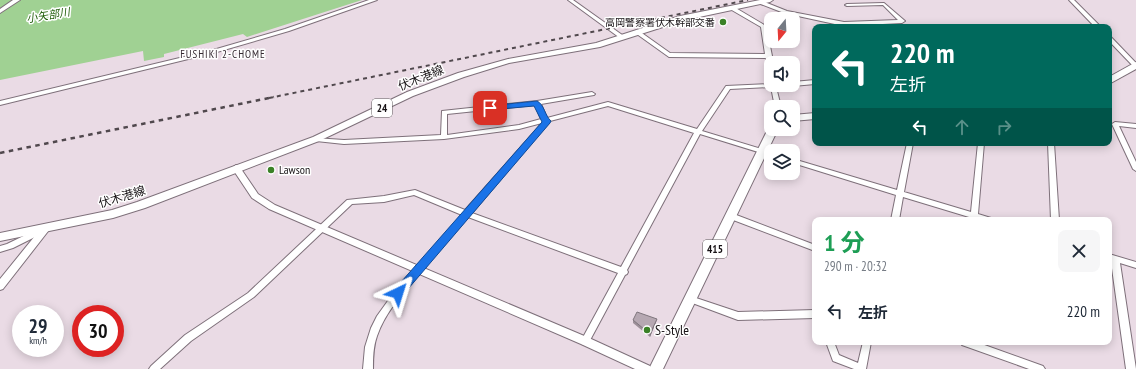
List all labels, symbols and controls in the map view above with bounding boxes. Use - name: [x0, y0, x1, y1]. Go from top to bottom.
- water label: 小矢部川: [25, 4, 72, 25]
- north arrow: [764, 12, 800, 48]
- map controls: [764, 12, 800, 180]
- place label: 高岡警察署伏木幹部交番: [605, 16, 715, 29]
- marker: 高岡警察署伏木幹部交番: [718, 17, 728, 27]
- text: 220 m: [890, 34, 954, 71]
- icon: left: [824, 40, 876, 92]
- district label: FUSHIKI 2-CHOME: [180, 47, 266, 61]
- button: sound: [764, 56, 800, 92]
- street label: 伏木港線: [396, 62, 446, 93]
- text: 左折: [890, 73, 926, 96]
- pin: [473, 91, 507, 125]
- icon: arrive: [479, 97, 501, 119]
- road number: 24: [372, 99, 392, 117]
- button: search: [764, 100, 800, 136]
- icon: left: [909, 116, 931, 138]
- icon: ahead: [951, 116, 973, 138]
- icon: right: [993, 116, 1015, 138]
- button: layers: [764, 144, 800, 180]
- place label: Lawson: [279, 162, 310, 177]
- marker: Lawson: [266, 165, 276, 175]
- street label: 伏木港線: [97, 182, 147, 211]
- text: 1 分: [824, 227, 864, 258]
- button: close: [1058, 230, 1100, 272]
- road number: 415: [703, 240, 727, 258]
- text: 290 m · 20:32: [824, 258, 887, 275]
- position arrow: [377, 272, 419, 314]
- icon: left: [824, 300, 846, 322]
- text: 220 m: [1067, 302, 1100, 321]
- text: 左折: [858, 303, 888, 322]
- speed limit sign: 30: [72, 305, 124, 357]
- text: 29: [28, 313, 48, 339]
- place label: S-Style: [655, 321, 689, 339]
- marker: S-Style: [642, 325, 652, 335]
- text: km/h: [29, 334, 47, 347]

